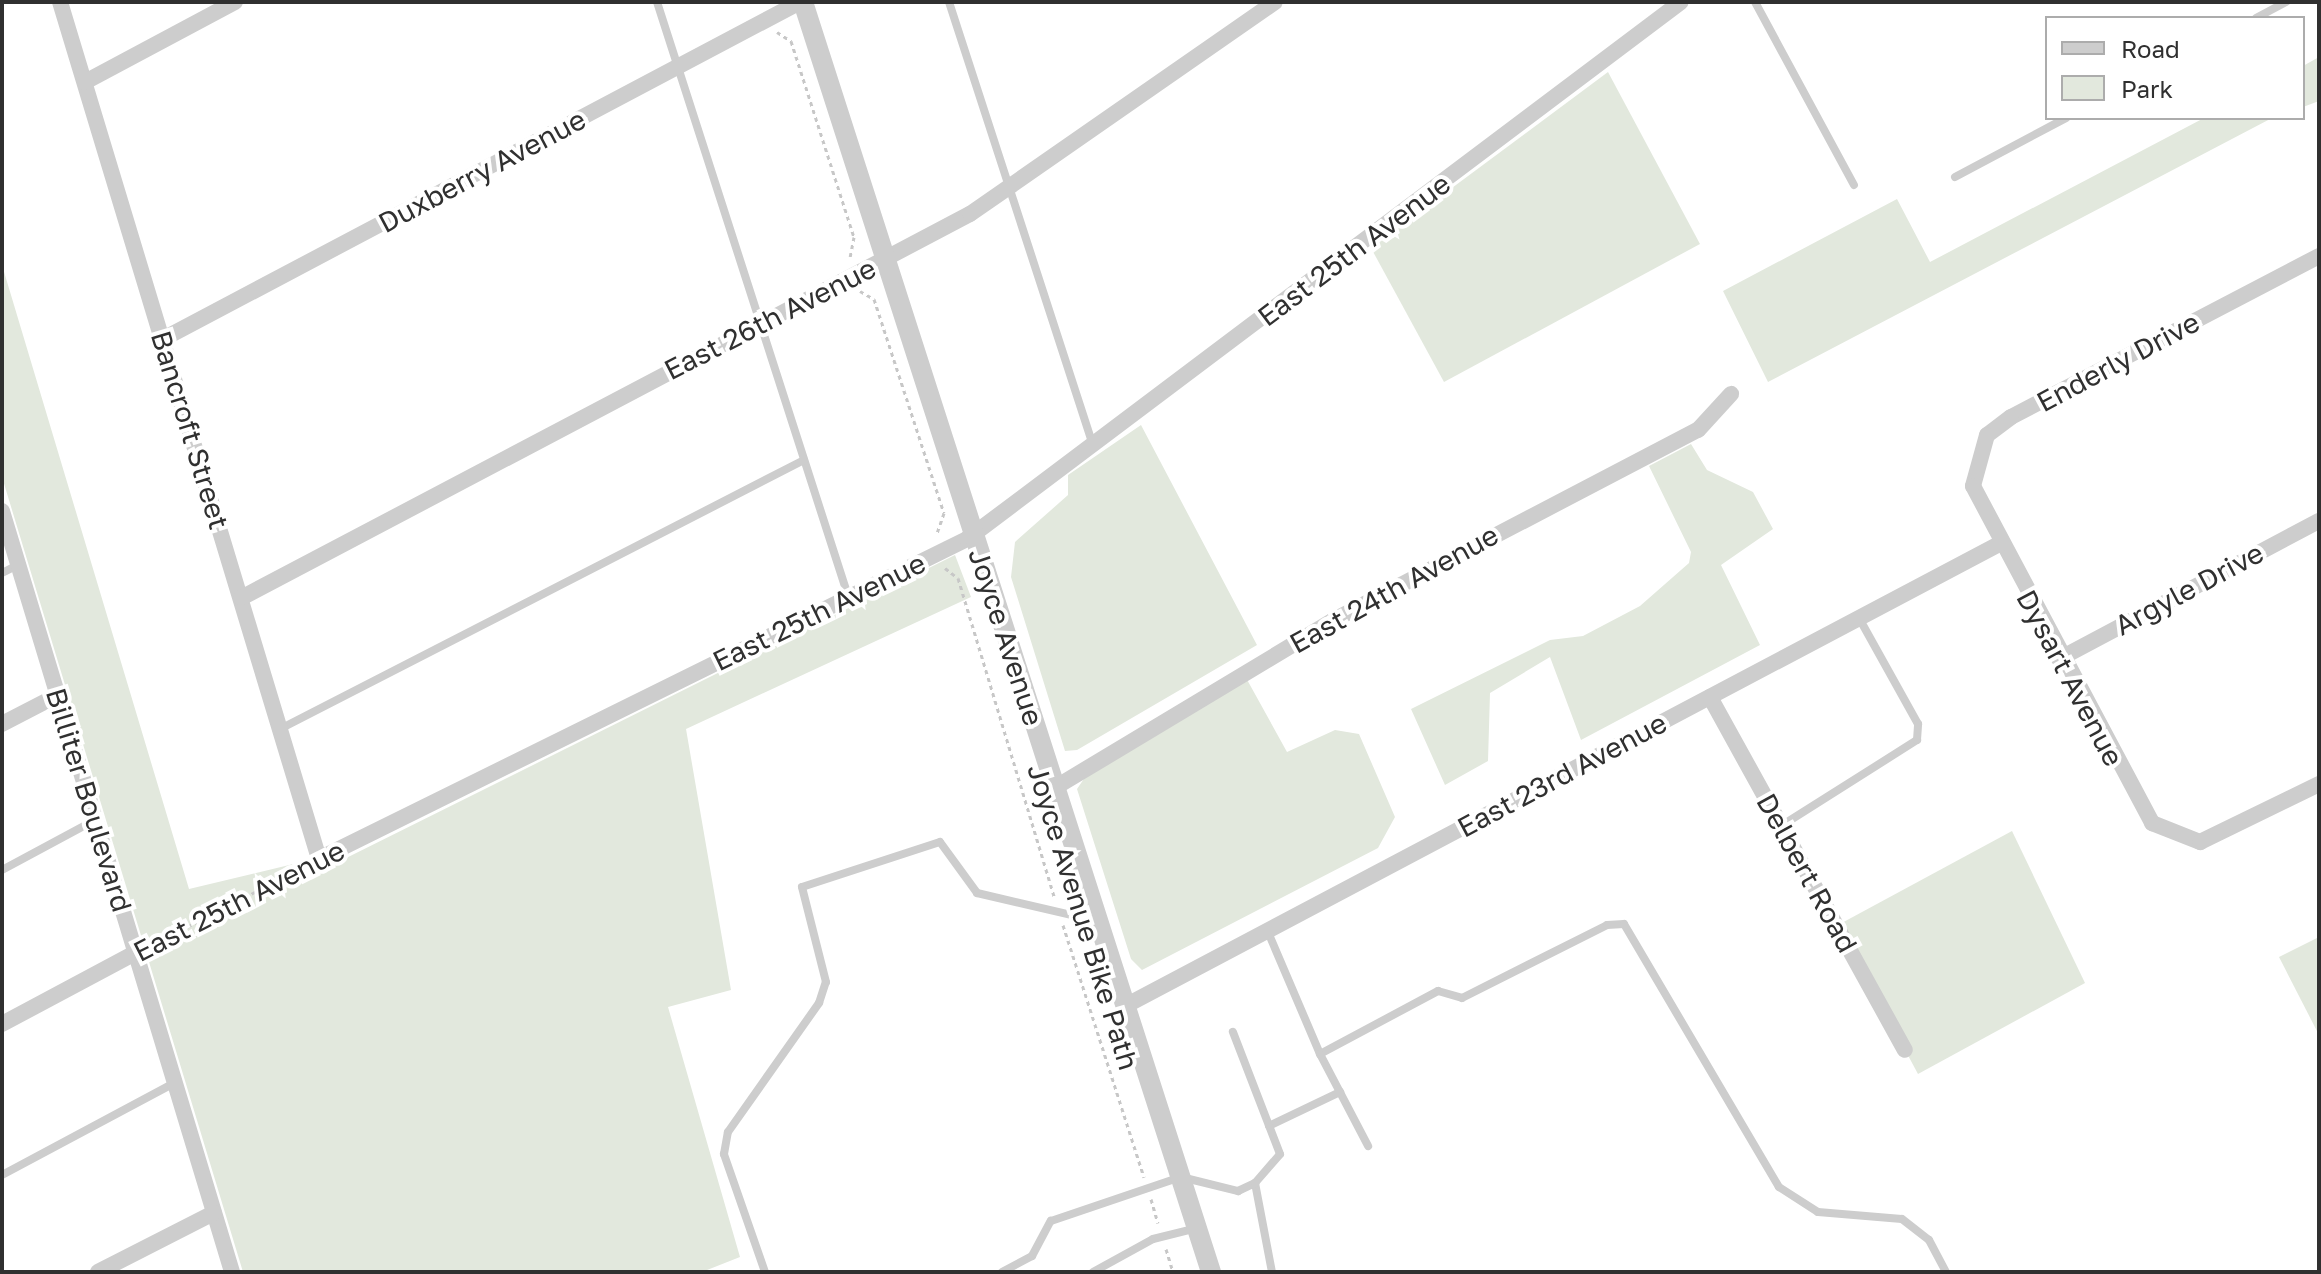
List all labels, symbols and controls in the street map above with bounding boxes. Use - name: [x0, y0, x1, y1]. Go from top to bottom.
- legend: [2045, 16, 2305, 120]
- text: Road: [2121, 34, 2180, 63]
- text: Park: [2121, 74, 2173, 103]
- street label: Duxberry Avenue: [373, 102, 591, 240]
- street label: East 25th Avenue: [1251, 167, 1457, 333]
- street label: East 26th Avenue: [659, 251, 881, 387]
- street label: Enderly Drive: [2031, 305, 2205, 419]
- street label: Bancroft Street: [144, 327, 236, 533]
- street label: East 24th Avenue: [1284, 518, 1504, 660]
- street label: Argyle Drive: [2109, 536, 2269, 642]
- street label: Joyce Avenue: [962, 544, 1050, 730]
- street label: East 25th Avenue: [707, 546, 931, 678]
- street label: Dysart Avenue: [2010, 584, 2130, 772]
- street label: Billiter Boulevard: [39, 684, 139, 916]
- street label: East 23rd Avenue: [1452, 706, 1672, 844]
- street label: Joyce Avenue Bike Path: [1020, 760, 1146, 1074]
- street label: Delbert Road: [1750, 788, 1864, 958]
- street label: East 25th Avenue: [128, 833, 350, 969]

